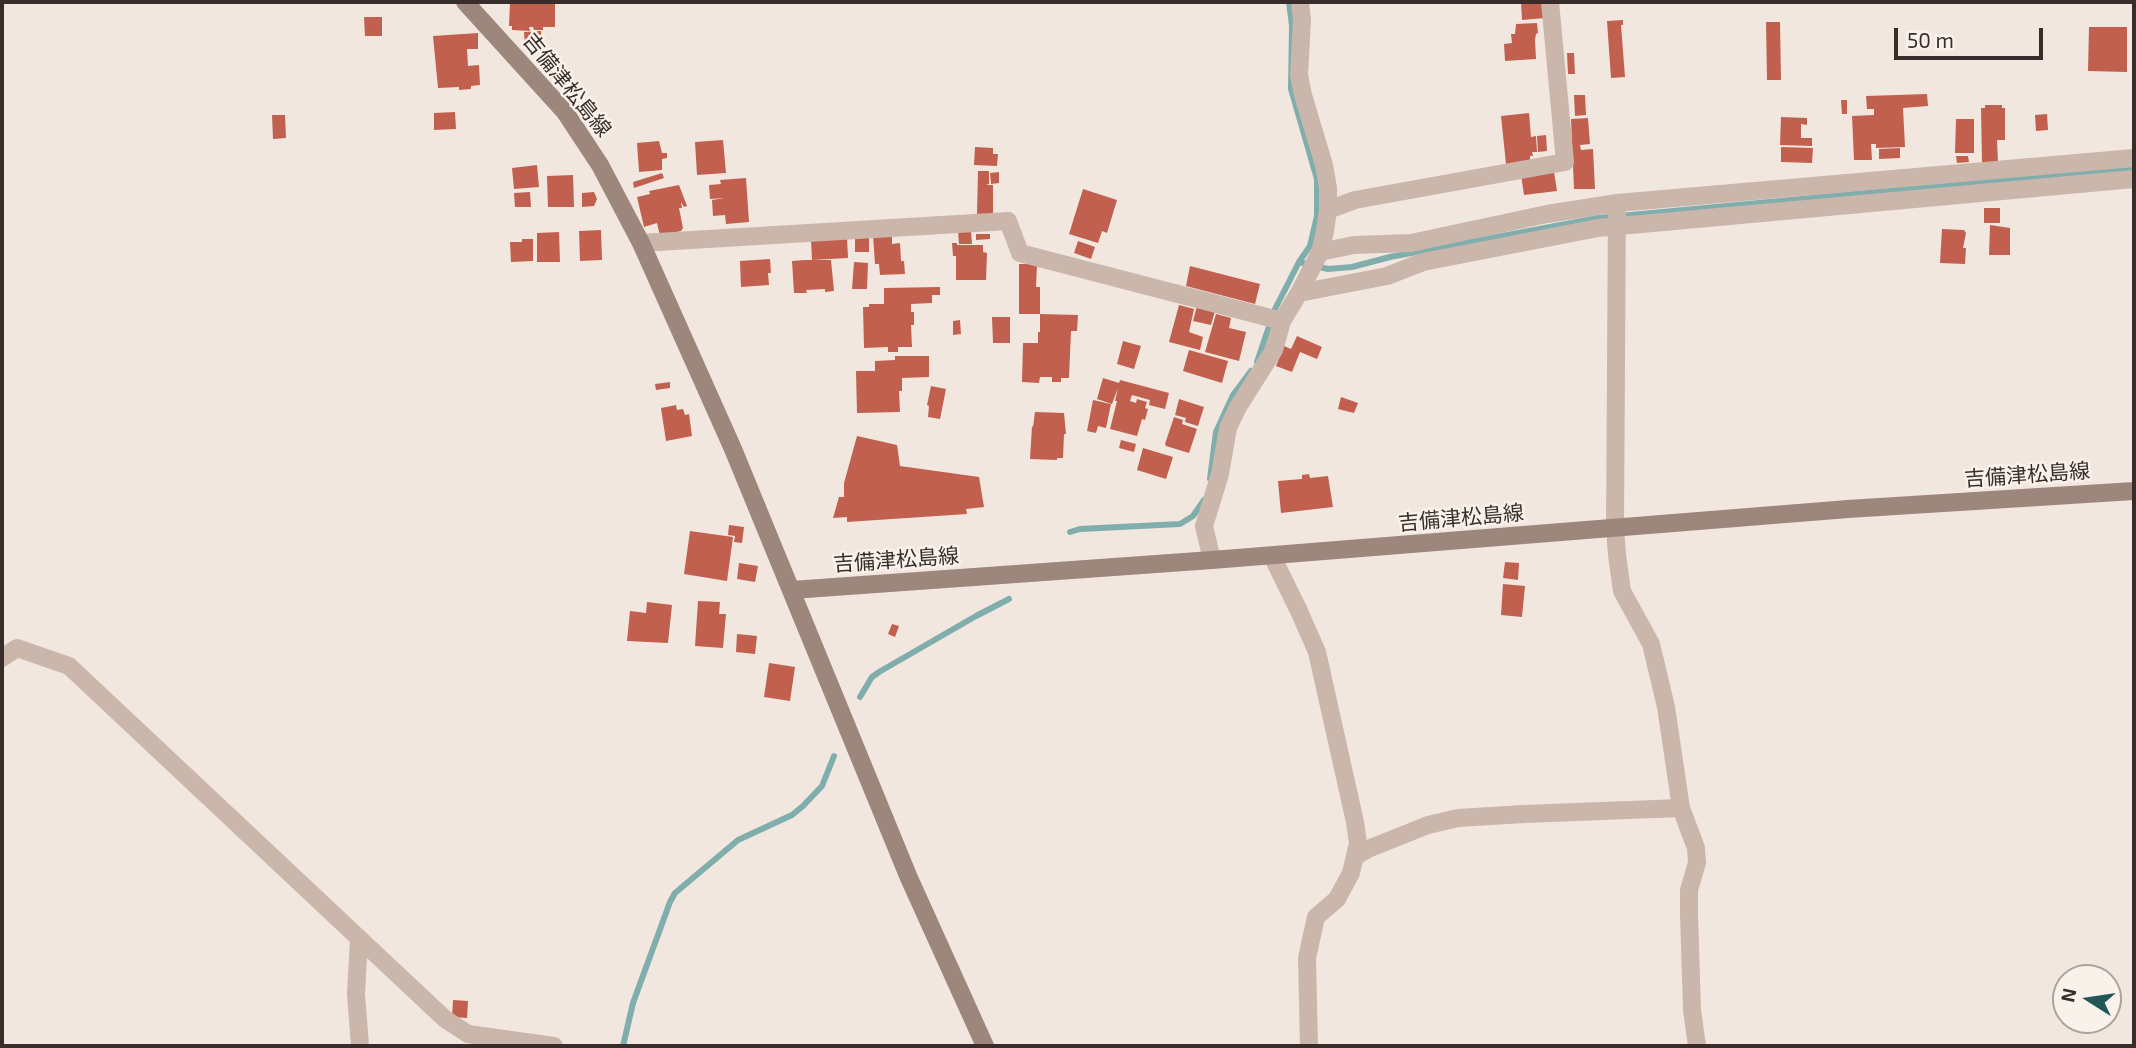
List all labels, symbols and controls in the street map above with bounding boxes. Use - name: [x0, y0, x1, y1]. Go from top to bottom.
- scale bar: [1898, 14, 2047, 58]
- text: 50 m: [1907, 27, 1954, 52]
- street label: 吉備津松島線: [518, 28, 616, 142]
- street label: 吉備津松島線: [1963, 458, 2091, 492]
- street label: 吉備津松島線: [1397, 500, 1525, 536]
- street label: 吉備津松島線: [832, 543, 960, 577]
- north arrow: [2052, 964, 2122, 1034]
- text: N: [2055, 986, 2081, 1004]

